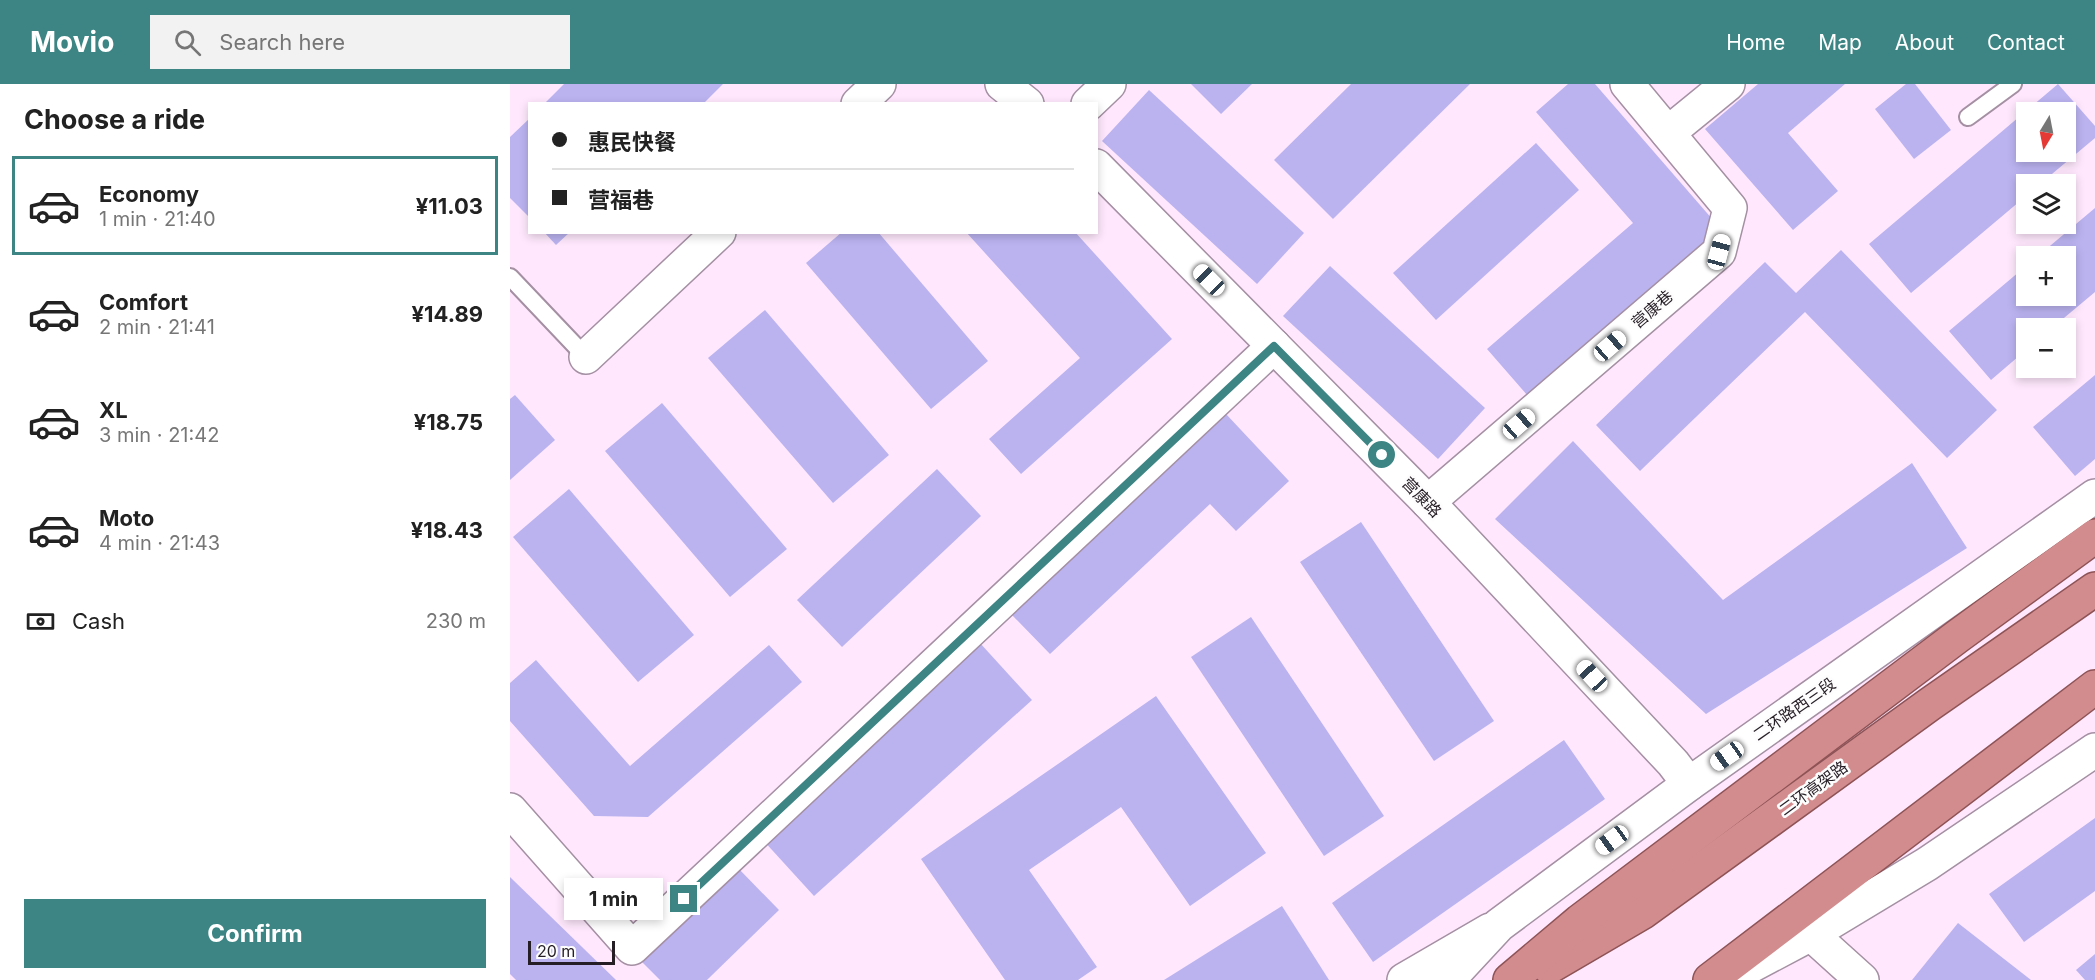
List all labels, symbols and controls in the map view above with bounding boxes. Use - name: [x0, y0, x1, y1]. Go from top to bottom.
- search box: [150, 15, 570, 69]
- text: Movio: [30, 25, 114, 59]
- icon: search: [171, 26, 204, 59]
- text: Search here: [219, 29, 345, 55]
- text: Home: [1726, 30, 1785, 55]
- text: Map: [1818, 30, 1862, 55]
- text: About: [1895, 30, 1954, 55]
- text: Contact: [1987, 30, 2065, 55]
- north arrow: [2016, 102, 2076, 162]
- map controls: [2016, 102, 2076, 378]
- text: Choose a ride: [24, 103, 205, 136]
- text: 惠民快餐: [588, 129, 676, 155]
- button: layers: [2016, 174, 2076, 234]
- icon: car: [27, 179, 81, 233]
- text: Economy: [99, 181, 199, 207]
- text: 营福巷: [588, 187, 654, 213]
- text: ¥11.03: [416, 193, 483, 219]
- text: 1 min · 21:40: [99, 207, 216, 231]
- car: [1706, 232, 1732, 272]
- button: +: [2016, 246, 2076, 306]
- car: [1190, 261, 1228, 299]
- street label: 营康巷: [1627, 286, 1677, 332]
- icon: car: [27, 287, 81, 341]
- text: Comfort: [99, 289, 188, 315]
- text: ¥14.89: [412, 301, 483, 327]
- text: 2 min · 21:41: [99, 315, 215, 339]
- button: −: [2016, 318, 2076, 378]
- car: [1591, 327, 1629, 365]
- icon: car: [27, 395, 81, 449]
- text: XL: [99, 397, 128, 423]
- car: [1500, 405, 1538, 443]
- text: ¥18.75: [414, 409, 483, 435]
- text: 3 min · 21:42: [99, 423, 219, 447]
- route start: [1368, 441, 1395, 468]
- street label: 营康路: [1398, 473, 1446, 521]
- icon: car: [27, 503, 81, 557]
- text: Moto: [99, 505, 154, 531]
- text: ¥18.43: [411, 517, 483, 543]
- text: 4 min · 21:43: [99, 531, 220, 555]
- icon: cash: [24, 605, 57, 638]
- text: Cash: [72, 608, 125, 634]
- text: 230 m: [426, 609, 486, 633]
- car: [1573, 657, 1611, 695]
- street label: 二环路西三段: [1749, 673, 1839, 745]
- car: [1707, 738, 1747, 774]
- street label: 二环高架路: [1775, 756, 1851, 820]
- car: [1592, 822, 1632, 858]
- callout: 1 min: [564, 878, 663, 920]
- route end: [670, 885, 697, 912]
- text: 1 min: [589, 887, 638, 911]
- button: Confirm: [24, 899, 486, 968]
- scale bar: [528, 938, 615, 966]
- text: 20 m: [537, 941, 575, 961]

